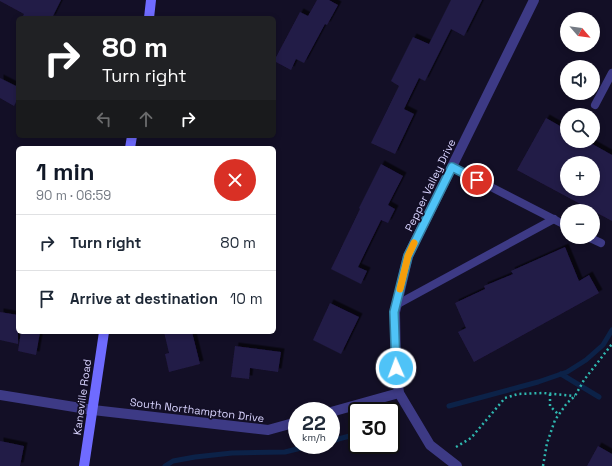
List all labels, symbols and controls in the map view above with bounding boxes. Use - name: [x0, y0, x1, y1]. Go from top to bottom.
- north arrow: [560, 12, 600, 52]
- map controls: [560, 12, 600, 244]
- text: 80 m: [102, 29, 168, 65]
- icon: right: [36, 32, 88, 84]
- button: sound: [560, 60, 600, 100]
- text: Turn right: [102, 64, 186, 87]
- icon: left: [93, 108, 115, 130]
- icon: ahead: [135, 108, 157, 130]
- icon: right: [177, 108, 199, 130]
- button: search: [560, 108, 600, 148]
- street label: Pepper Valley Drive: [402, 137, 458, 233]
- text: 1 min: [36, 156, 95, 187]
- button: +: [560, 156, 600, 196]
- button: close: [214, 159, 256, 201]
- pin: [460, 163, 494, 197]
- icon: arrive: [466, 169, 488, 191]
- text: 90 m · 06:59: [36, 187, 111, 204]
- button: −: [560, 204, 600, 244]
- icon: right: [36, 232, 58, 254]
- text: Turn right: [70, 233, 141, 252]
- text: 80 m: [220, 233, 256, 252]
- icon: arrive: [36, 288, 58, 310]
- text: Arrive at destination: [70, 289, 218, 308]
- text: 10 m: [230, 289, 263, 308]
- position arrow: [375, 347, 417, 389]
- street label: Kaneville Road: [70, 358, 94, 436]
- street label: South Northampton Drive: [129, 395, 265, 425]
- speed limit sign: 30: [348, 402, 400, 454]
- text: 22: [302, 410, 326, 436]
- text: km/h: [302, 431, 326, 444]

